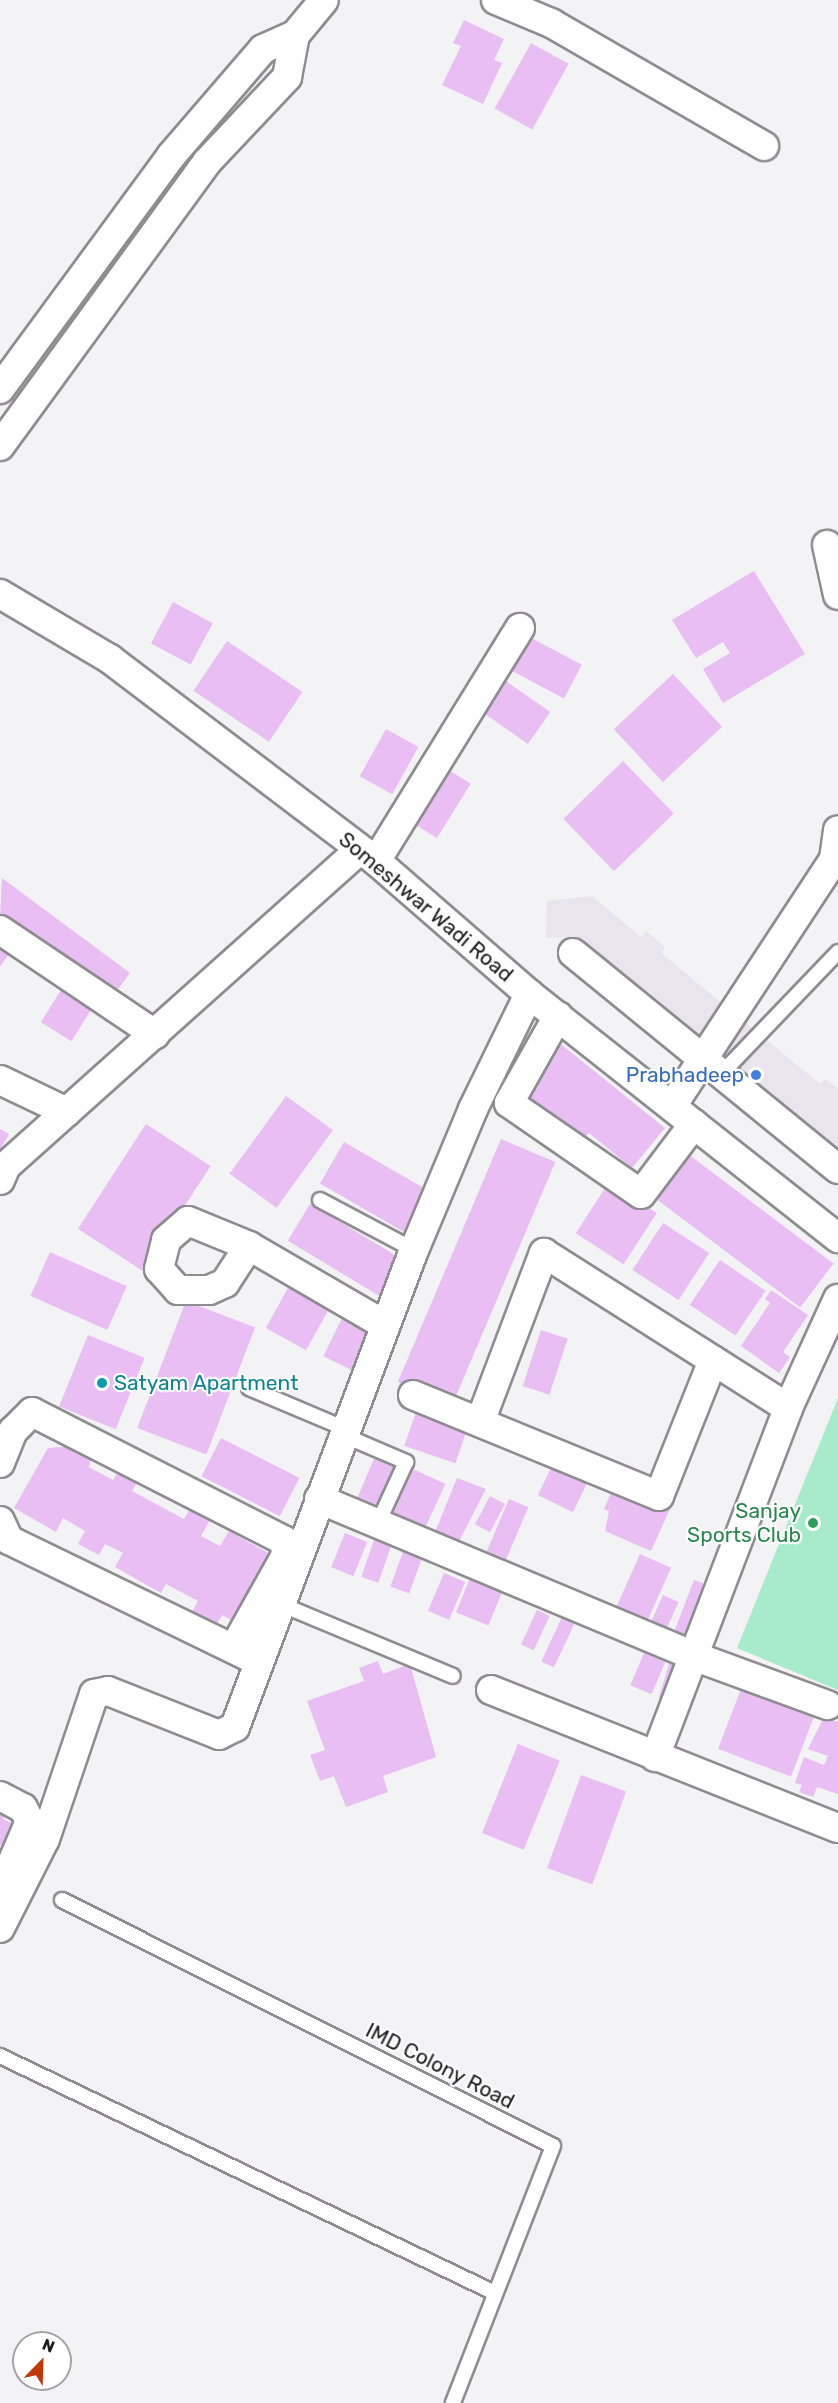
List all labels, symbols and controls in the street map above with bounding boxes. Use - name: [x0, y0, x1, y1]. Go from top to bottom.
- street label: Someshwar Wadi Road: [333, 826, 519, 988]
- place label: Prabhadeep: [626, 1062, 744, 1088]
- marker: Prabhadeep: [749, 1068, 763, 1082]
- place label: Satyam Apartment: [114, 1370, 299, 1396]
- marker: Satyam Apartment: [95, 1376, 109, 1390]
- place label: Sanjay Sports Club: [687, 1498, 801, 1548]
- marker: Sanjay Sports Club: [806, 1516, 820, 1530]
- street label: IMD Colony Road: [361, 2018, 519, 2114]
- north arrow: [12, 2331, 72, 2391]
- text: N: [39, 2335, 57, 2357]

